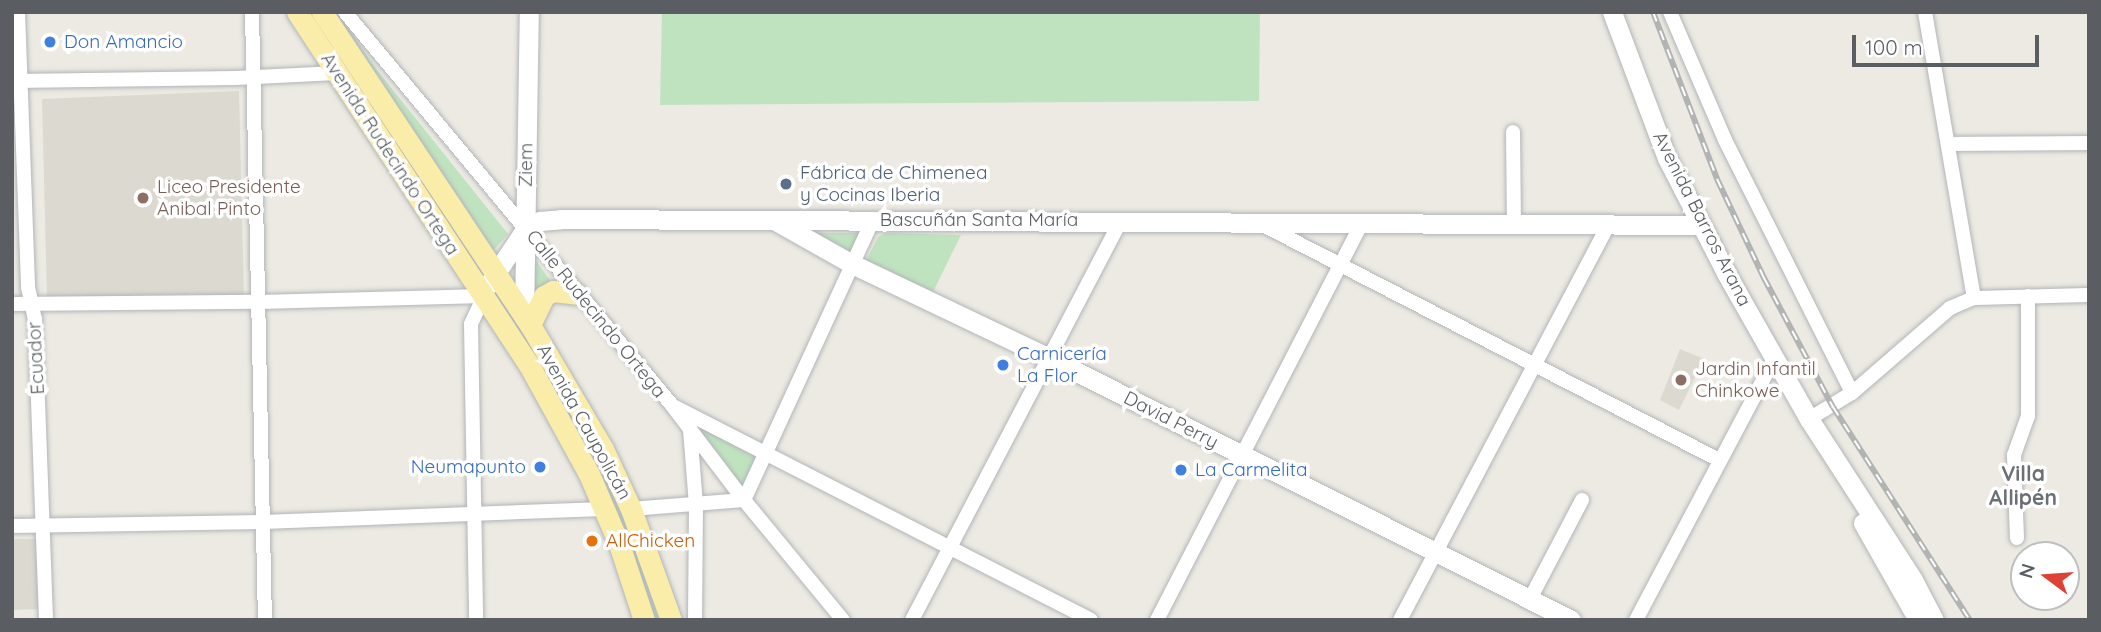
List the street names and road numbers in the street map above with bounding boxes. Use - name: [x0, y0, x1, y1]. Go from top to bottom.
- street label: Avenida Rudecindo Ortega: [316, 49, 464, 259]
- street label: Avenida Barros Arana: [1648, 128, 1756, 310]
- street label: Ziem: [514, 143, 538, 187]
- street label: Bascuñán Santa María: [880, 209, 1078, 231]
- street label: Calle Rudecindo Ortega: [521, 226, 671, 402]
- street label: Ecuador: [23, 321, 49, 395]
- street label: Avenida Caupolicán: [532, 340, 636, 504]
- street label: David Perry: [1120, 386, 1222, 454]

